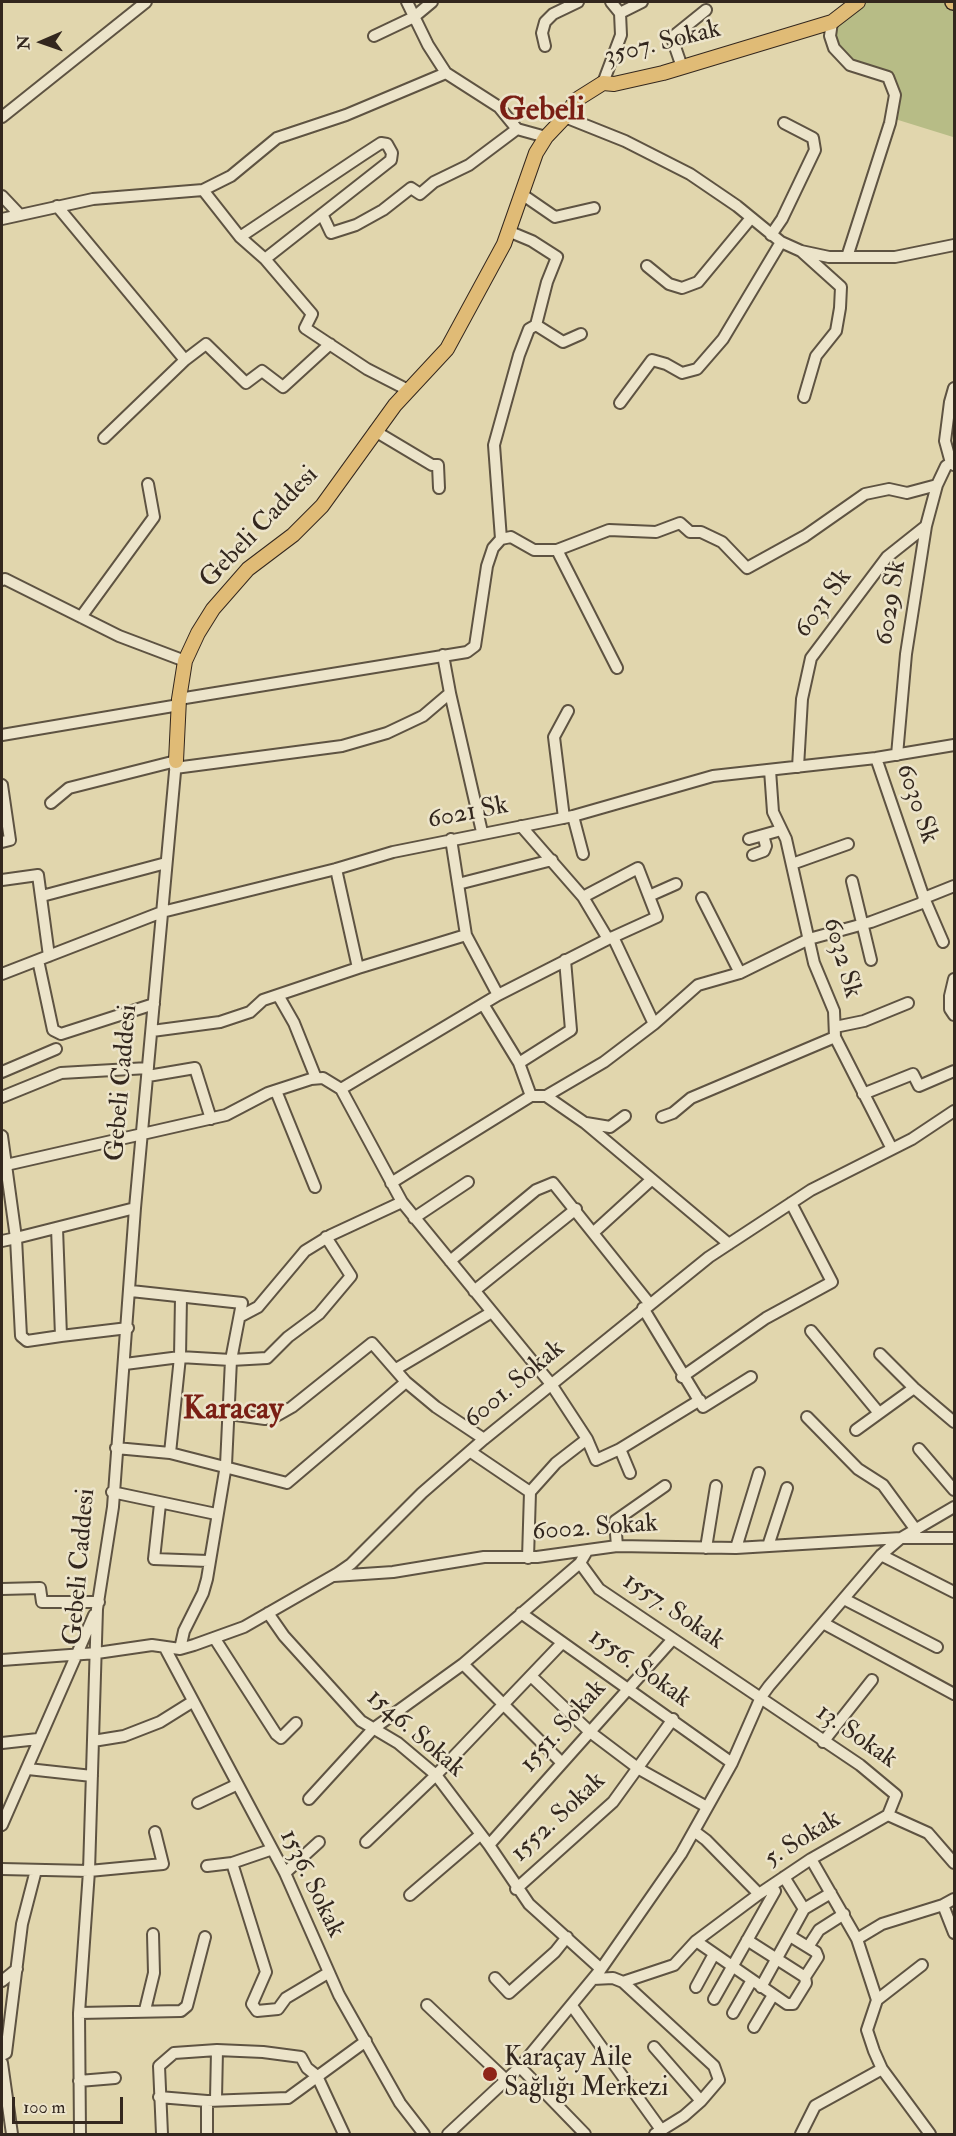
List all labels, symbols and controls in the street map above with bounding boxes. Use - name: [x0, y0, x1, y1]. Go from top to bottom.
- north arrow: [12, 12, 72, 72]
- street label: 3507. Sokak: [602, 15, 724, 73]
- text: N: [14, 35, 34, 50]
- district label: Gebeli: [499, 93, 585, 131]
- street label: Gebeli Caddesi: [194, 461, 326, 595]
- street label: 6029 Sk: [870, 558, 914, 648]
- street label: 6031 Sk: [788, 563, 860, 645]
- street label: 6030 Sk: [888, 760, 944, 848]
- street label: 6021 Sk: [425, 791, 511, 837]
- street label: 6032 Sk: [815, 914, 867, 1002]
- street label: Gebeli Caddesi: [101, 1003, 145, 1163]
- street label: 6001. Sokak: [458, 1334, 572, 1436]
- district label: Karacay: [183, 1392, 283, 1430]
- street label: Gebeli Caddesi: [59, 1487, 103, 1647]
- street label: 6002. Sokak: [531, 1509, 659, 1549]
- street label: 1557. Sokak: [616, 1567, 730, 1657]
- street label: 1556. Sokak: [582, 1622, 696, 1716]
- street label: 1551. Sokak: [514, 1674, 614, 1780]
- street label: 1546. Sokak: [360, 1683, 470, 1785]
- street label: 13. Sokak: [809, 1698, 903, 1776]
- street label: 1552. Sokak: [505, 1766, 613, 1870]
- street label: 5. Sokak: [759, 1805, 847, 1875]
- street label: 1536. Sokak: [271, 1825, 351, 1943]
- place label: Karaçay Aile Sağlığı Merkezi: [504, 2043, 668, 2104]
- marker: Karaçay Aile Sağlığı Merkezi: [481, 2065, 499, 2083]
- scale bar: [15, 2085, 126, 2123]
- text: 100 m: [23, 2096, 66, 2119]

